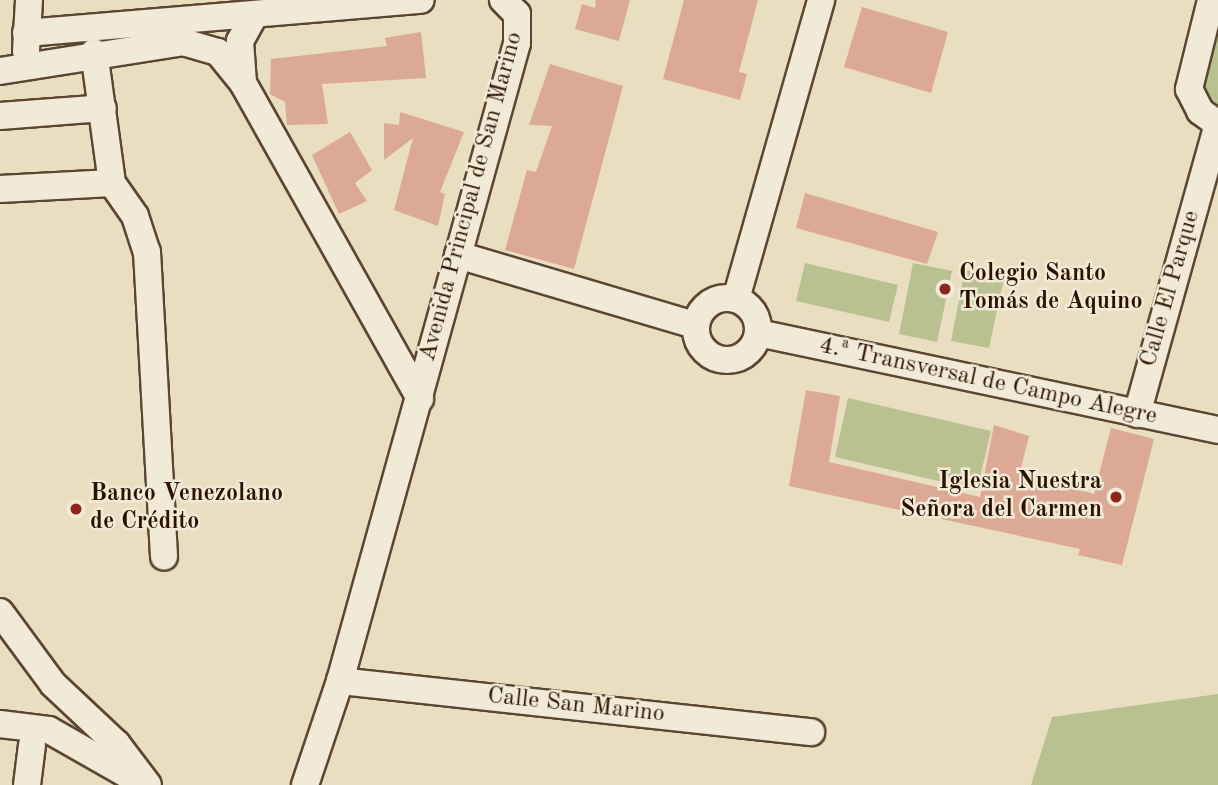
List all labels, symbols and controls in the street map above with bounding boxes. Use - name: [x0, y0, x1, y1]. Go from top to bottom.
- street label: Avenida Principal de San Marino: [414, 29, 530, 365]
- street label: Calle El Parque: [1135, 208, 1207, 370]
- place label: Colegio Santo Tomás de Aquino: [959, 261, 1143, 317]
- marker: Colegio Santo Tomás de Aquino: [937, 281, 953, 297]
- street label: 4.ª Transversal de Campo Alegre: [816, 332, 1160, 432]
- place label: Iglesia Nuestra Señora del Carmen: [900, 469, 1102, 525]
- place label: Banco Venezolano de Crédito: [90, 481, 283, 537]
- marker: Iglesia Nuestra Señora del Carmen: [1108, 489, 1124, 505]
- marker: Banco Venezolano de Crédito: [68, 501, 84, 517]
- street label: Calle San Marino: [486, 682, 666, 730]

